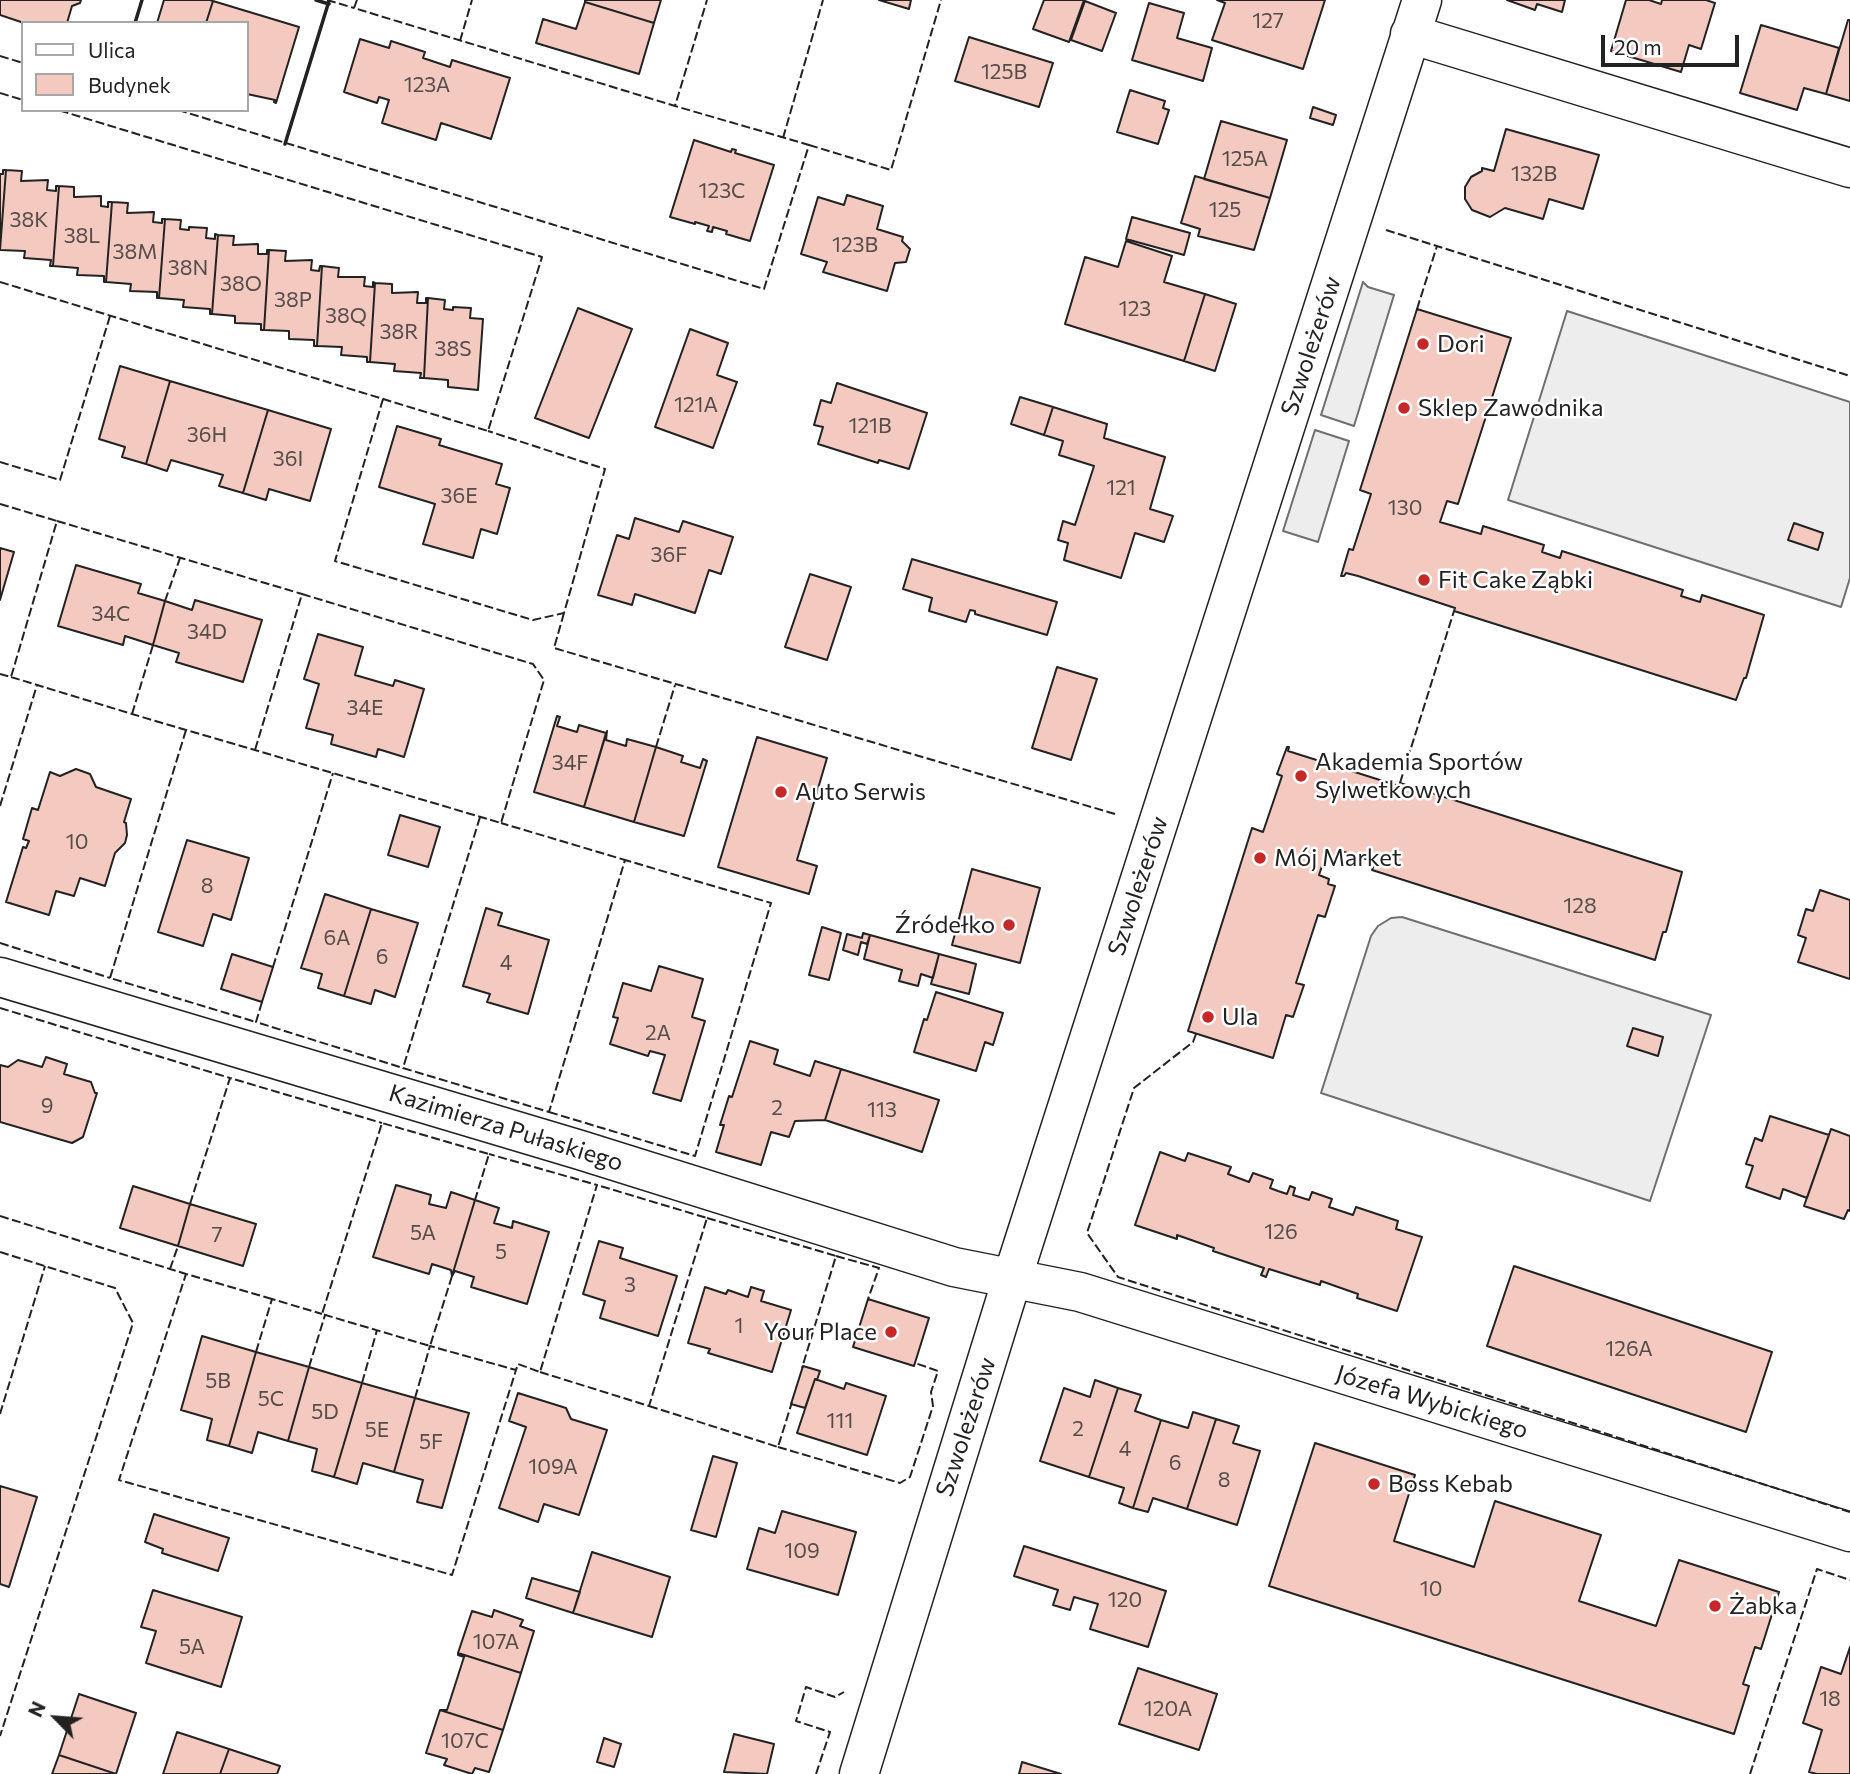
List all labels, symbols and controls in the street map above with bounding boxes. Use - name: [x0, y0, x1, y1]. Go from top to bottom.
- house number: 127: [1252, 8, 1284, 34]
- legend: [21, 21, 248, 112]
- scale bar: [1605, 21, 1743, 65]
- text: 20 m: [1614, 34, 1662, 59]
- text: Ulica: [88, 37, 135, 62]
- house number: 125B: [981, 59, 1027, 85]
- text: Budynek: [88, 72, 171, 97]
- house number: 123A: [404, 72, 450, 98]
- house number: 125A: [1222, 146, 1268, 172]
- house number: 132B: [1511, 161, 1557, 187]
- house number: 123C: [699, 178, 745, 204]
- house number: 125: [1209, 197, 1241, 223]
- house number: 38K: [10, 207, 48, 233]
- house number: 38L: [64, 223, 100, 249]
- house number: 123B: [832, 232, 878, 258]
- house number: 38M: [113, 239, 157, 265]
- house number: 38N: [168, 255, 208, 281]
- house number: 38O: [220, 271, 262, 297]
- street label: Szwoleżerów: [1275, 273, 1347, 419]
- house number: 38P: [274, 287, 312, 313]
- house number: 123: [1119, 296, 1151, 322]
- house number: 38Q: [325, 303, 367, 329]
- house number: 38R: [380, 319, 418, 345]
- place label: Dori: [1437, 330, 1485, 358]
- house number: 38S: [434, 336, 472, 362]
- marker: Dori: [1415, 336, 1431, 352]
- house number: 121A: [674, 392, 718, 418]
- place label: Sklep Zawodnika: [1418, 394, 1603, 422]
- marker: Sklep Zawodnika: [1396, 400, 1412, 416]
- house number: 121B: [848, 413, 892, 439]
- house number: 36H: [187, 422, 227, 448]
- house number: 36I: [273, 446, 303, 472]
- house number: 121: [1106, 475, 1136, 501]
- house number: 36E: [440, 483, 478, 509]
- house number: 130: [1388, 495, 1422, 521]
- house number: 36F: [651, 542, 687, 568]
- place label: Fit Cake Ząbki: [1438, 566, 1593, 594]
- marker: Fit Cake Ząbki: [1416, 572, 1432, 588]
- house number: 34C: [92, 601, 130, 627]
- house number: 34D: [187, 619, 227, 645]
- house number: 34E: [346, 695, 384, 721]
- place label: Akademia Sportów Sylwetkowych: [1315, 748, 1523, 804]
- house number: 34F: [552, 750, 588, 776]
- marker: Akademia Sportów Sylwetkowych: [1293, 768, 1309, 784]
- place label: Auto Serwis: [795, 778, 926, 806]
- marker: Auto Serwis: [773, 784, 789, 800]
- street label: Szwoleżerów: [1102, 813, 1174, 959]
- house number: 10: [66, 829, 88, 855]
- place label: Mój Market: [1274, 844, 1402, 872]
- marker: Mój Market: [1252, 850, 1268, 866]
- house number: 8: [201, 873, 213, 899]
- house number: 128: [1563, 893, 1597, 919]
- place label: Źródełko: [895, 911, 995, 939]
- marker: Źródełko: [1001, 917, 1017, 933]
- house number: 6A: [324, 925, 350, 951]
- house number: 6: [376, 944, 388, 970]
- house number: 4: [500, 950, 512, 976]
- place label: Ula: [1222, 1003, 1258, 1031]
- marker: Ula: [1200, 1009, 1216, 1025]
- house number: 2A: [645, 1020, 671, 1046]
- street label: Kazimierza Pułaskiego: [385, 1079, 627, 1177]
- house number: 9: [41, 1093, 53, 1119]
- house number: 2: [771, 1095, 783, 1121]
- house number: 113: [867, 1097, 897, 1123]
- house number: 126: [1264, 1219, 1298, 1245]
- house number: 5A: [410, 1220, 436, 1246]
- house number: 7: [211, 1222, 223, 1248]
- house number: 5: [495, 1239, 507, 1265]
- house number: 3: [624, 1272, 636, 1298]
- house number: 1: [735, 1313, 743, 1339]
- place label: Your Place: [763, 1318, 877, 1346]
- marker: Your Place: [883, 1324, 899, 1340]
- house number: 126A: [1605, 1336, 1653, 1362]
- street label: Szwoleżerów: [930, 1354, 1002, 1500]
- street label: Józefa Wybickiego: [1332, 1359, 1532, 1445]
- house number: 5B: [205, 1368, 231, 1394]
- house number: 5C: [258, 1386, 284, 1412]
- house number: 5D: [311, 1399, 339, 1425]
- house number: 111: [827, 1408, 853, 1434]
- house number: 2: [1072, 1416, 1084, 1442]
- house number: 5E: [365, 1417, 389, 1443]
- house number: 5F: [419, 1429, 443, 1455]
- house number: 4: [1119, 1436, 1131, 1462]
- house number: 6: [1169, 1450, 1181, 1476]
- house number: 109A: [528, 1454, 578, 1480]
- house number: 8: [1218, 1467, 1230, 1493]
- place label: Boss Kebab: [1388, 1470, 1513, 1498]
- marker: Boss Kebab: [1366, 1476, 1382, 1492]
- house number: 109: [784, 1538, 820, 1564]
- house number: 10: [1420, 1576, 1442, 1602]
- house number: 120: [1108, 1587, 1142, 1613]
- place label: Żabka: [1729, 1592, 1797, 1620]
- marker: Żabka: [1707, 1598, 1723, 1614]
- house number: 107A: [473, 1629, 519, 1655]
- house number: 5A: [179, 1634, 205, 1660]
- north arrow: [21, 1683, 91, 1753]
- house number: 18: [1819, 1686, 1841, 1712]
- house number: 120A: [1144, 1696, 1192, 1722]
- text: N: [23, 1698, 50, 1720]
- house number: 107C: [441, 1728, 489, 1754]

